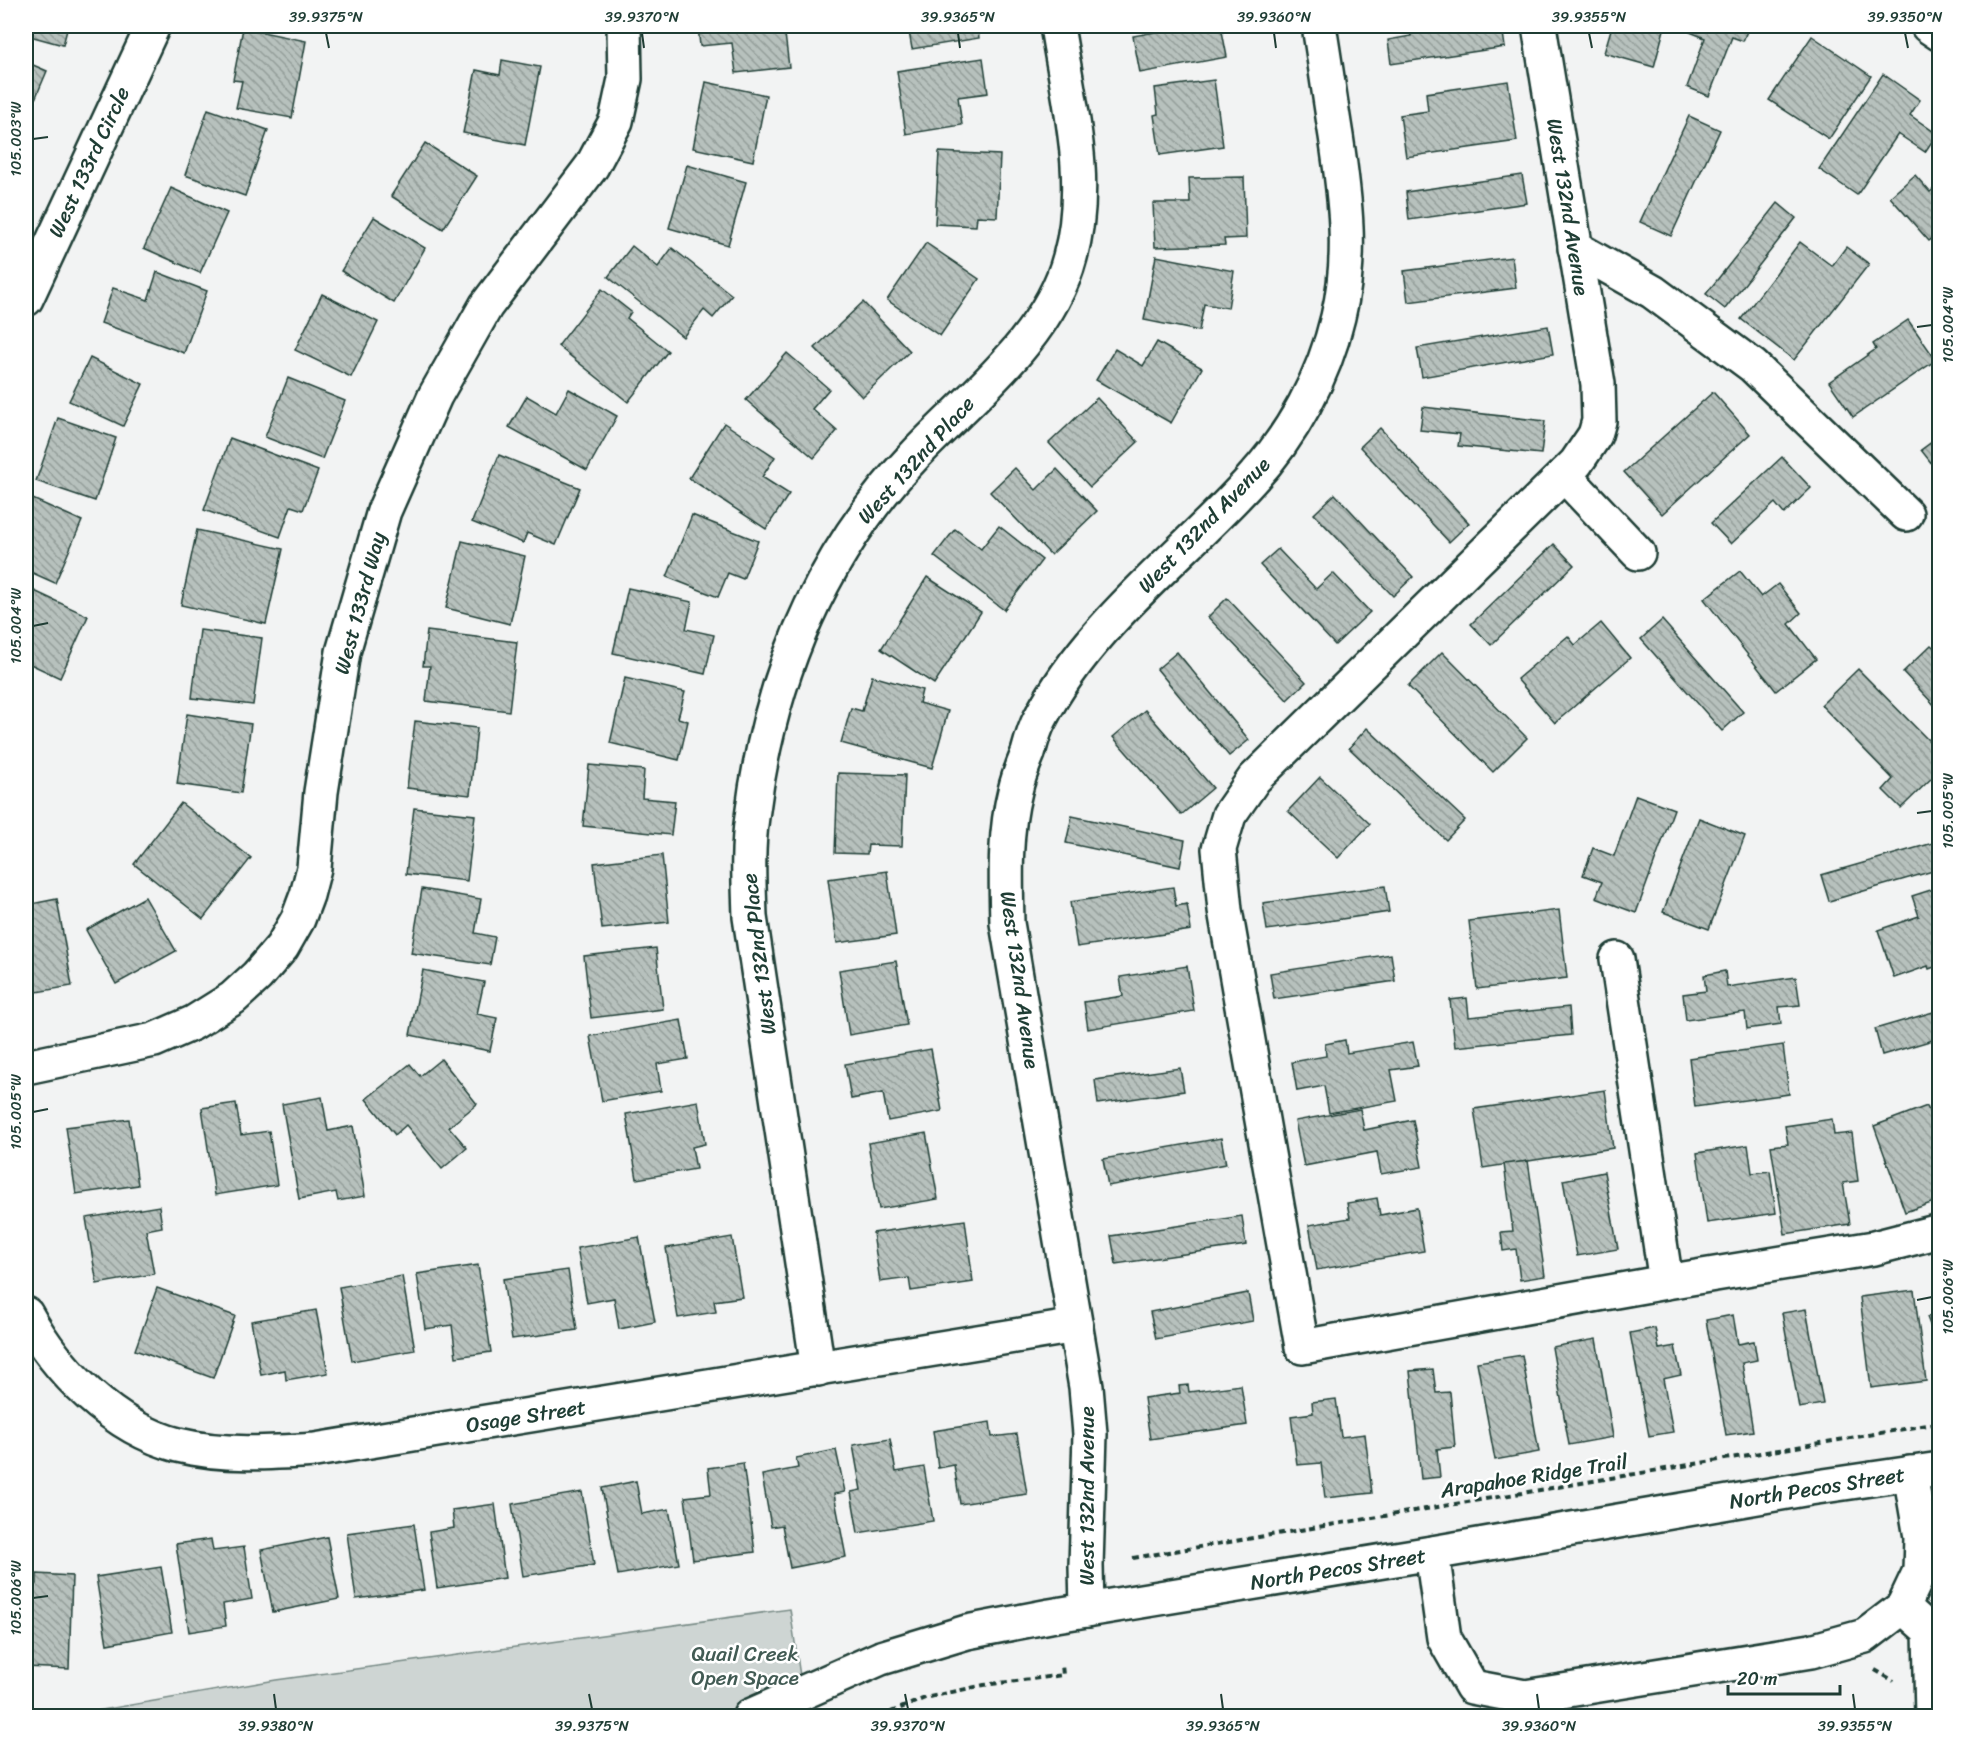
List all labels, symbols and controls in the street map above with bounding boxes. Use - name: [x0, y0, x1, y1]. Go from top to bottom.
- text: 39.9375°N: [289, 4, 364, 30]
- text: 39.9370°N: [605, 4, 680, 30]
- text: 39.9365°N: [921, 4, 996, 30]
- text: 39.9360°N: [1237, 4, 1312, 30]
- text: 39.9355°N: [1552, 4, 1627, 30]
- text: 39.9350°N: [1868, 4, 1943, 30]
- street label: West 133rd Circle: [37, 80, 141, 244]
- text: 105.003°W: [3, 101, 29, 176]
- street label: West 132nd Avenue: [1535, 116, 1601, 298]
- text: 105.004°W: [1935, 287, 1961, 363]
- street label: West 132nd Place: [848, 387, 985, 533]
- street label: West 132nd Avenue: [1128, 447, 1280, 603]
- street label: West 133rd Way: [323, 527, 397, 678]
- text: 105.004°W: [3, 588, 29, 664]
- text: 105.005°W: [1935, 773, 1961, 849]
- street label: West 132nd Place: [730, 871, 788, 1037]
- street label: West 132nd Avenue: [989, 889, 1051, 1071]
- text: 105.005°W: [3, 1074, 29, 1150]
- text: 105.006°W: [1935, 1259, 1961, 1335]
- street label: Osage Street: [463, 1388, 589, 1444]
- street label: West 132nd Avenue: [1068, 1407, 1106, 1585]
- street label: Arapahoe Ridge Trail: [1437, 1442, 1631, 1510]
- street label: North Pecos Street: [1726, 1455, 1908, 1521]
- street label: North Pecos Street: [1247, 1536, 1429, 1602]
- text: 105.006°W: [3, 1560, 29, 1636]
- park label: Quail Creek Open Space: [691, 1635, 799, 1697]
- scale bar: [1728, 1658, 1840, 1696]
- text: 20 m: [1737, 1663, 1777, 1695]
- text: 39.9380°N: [239, 1713, 314, 1739]
- text: 39.9375°N: [555, 1713, 630, 1739]
- text: 39.9370°N: [871, 1713, 946, 1739]
- text: 39.9365°N: [1186, 1713, 1261, 1739]
- text: 39.9360°N: [1502, 1713, 1577, 1739]
- text: 39.9355°N: [1818, 1713, 1893, 1739]

